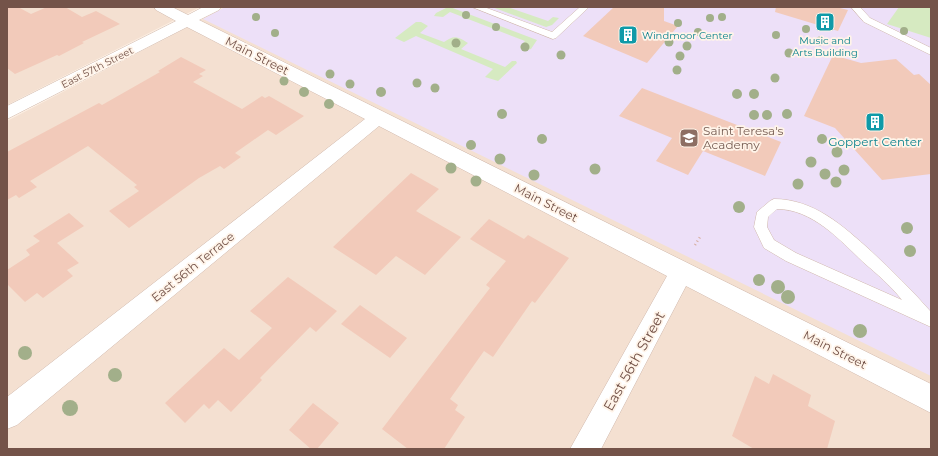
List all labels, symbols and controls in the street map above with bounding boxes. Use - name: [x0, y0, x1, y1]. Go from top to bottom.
- building icon: Music and Arts Building: [814, 11, 836, 33]
- building icon: Windmoor Center: [617, 24, 639, 46]
- place label: Windmoor Center: [642, 29, 733, 42]
- street label: Main Street: [223, 33, 292, 78]
- place label: Music and Arts Building: [792, 34, 858, 59]
- street label: East 57th Street: [59, 44, 135, 91]
- building icon: Goppert Center: [864, 111, 886, 133]
- place label: Saint Teresa's Academy: [703, 123, 784, 152]
- school or university icon: Saint Teresa's Academy: [678, 127, 700, 149]
- place label: Goppert Center: [828, 134, 922, 149]
- street label: Main Street: [512, 180, 581, 225]
- street label: East 56th Terrace: [148, 228, 237, 305]
- street label: East 56th Street: [599, 308, 669, 414]
- street label: Main Street: [801, 327, 870, 372]

